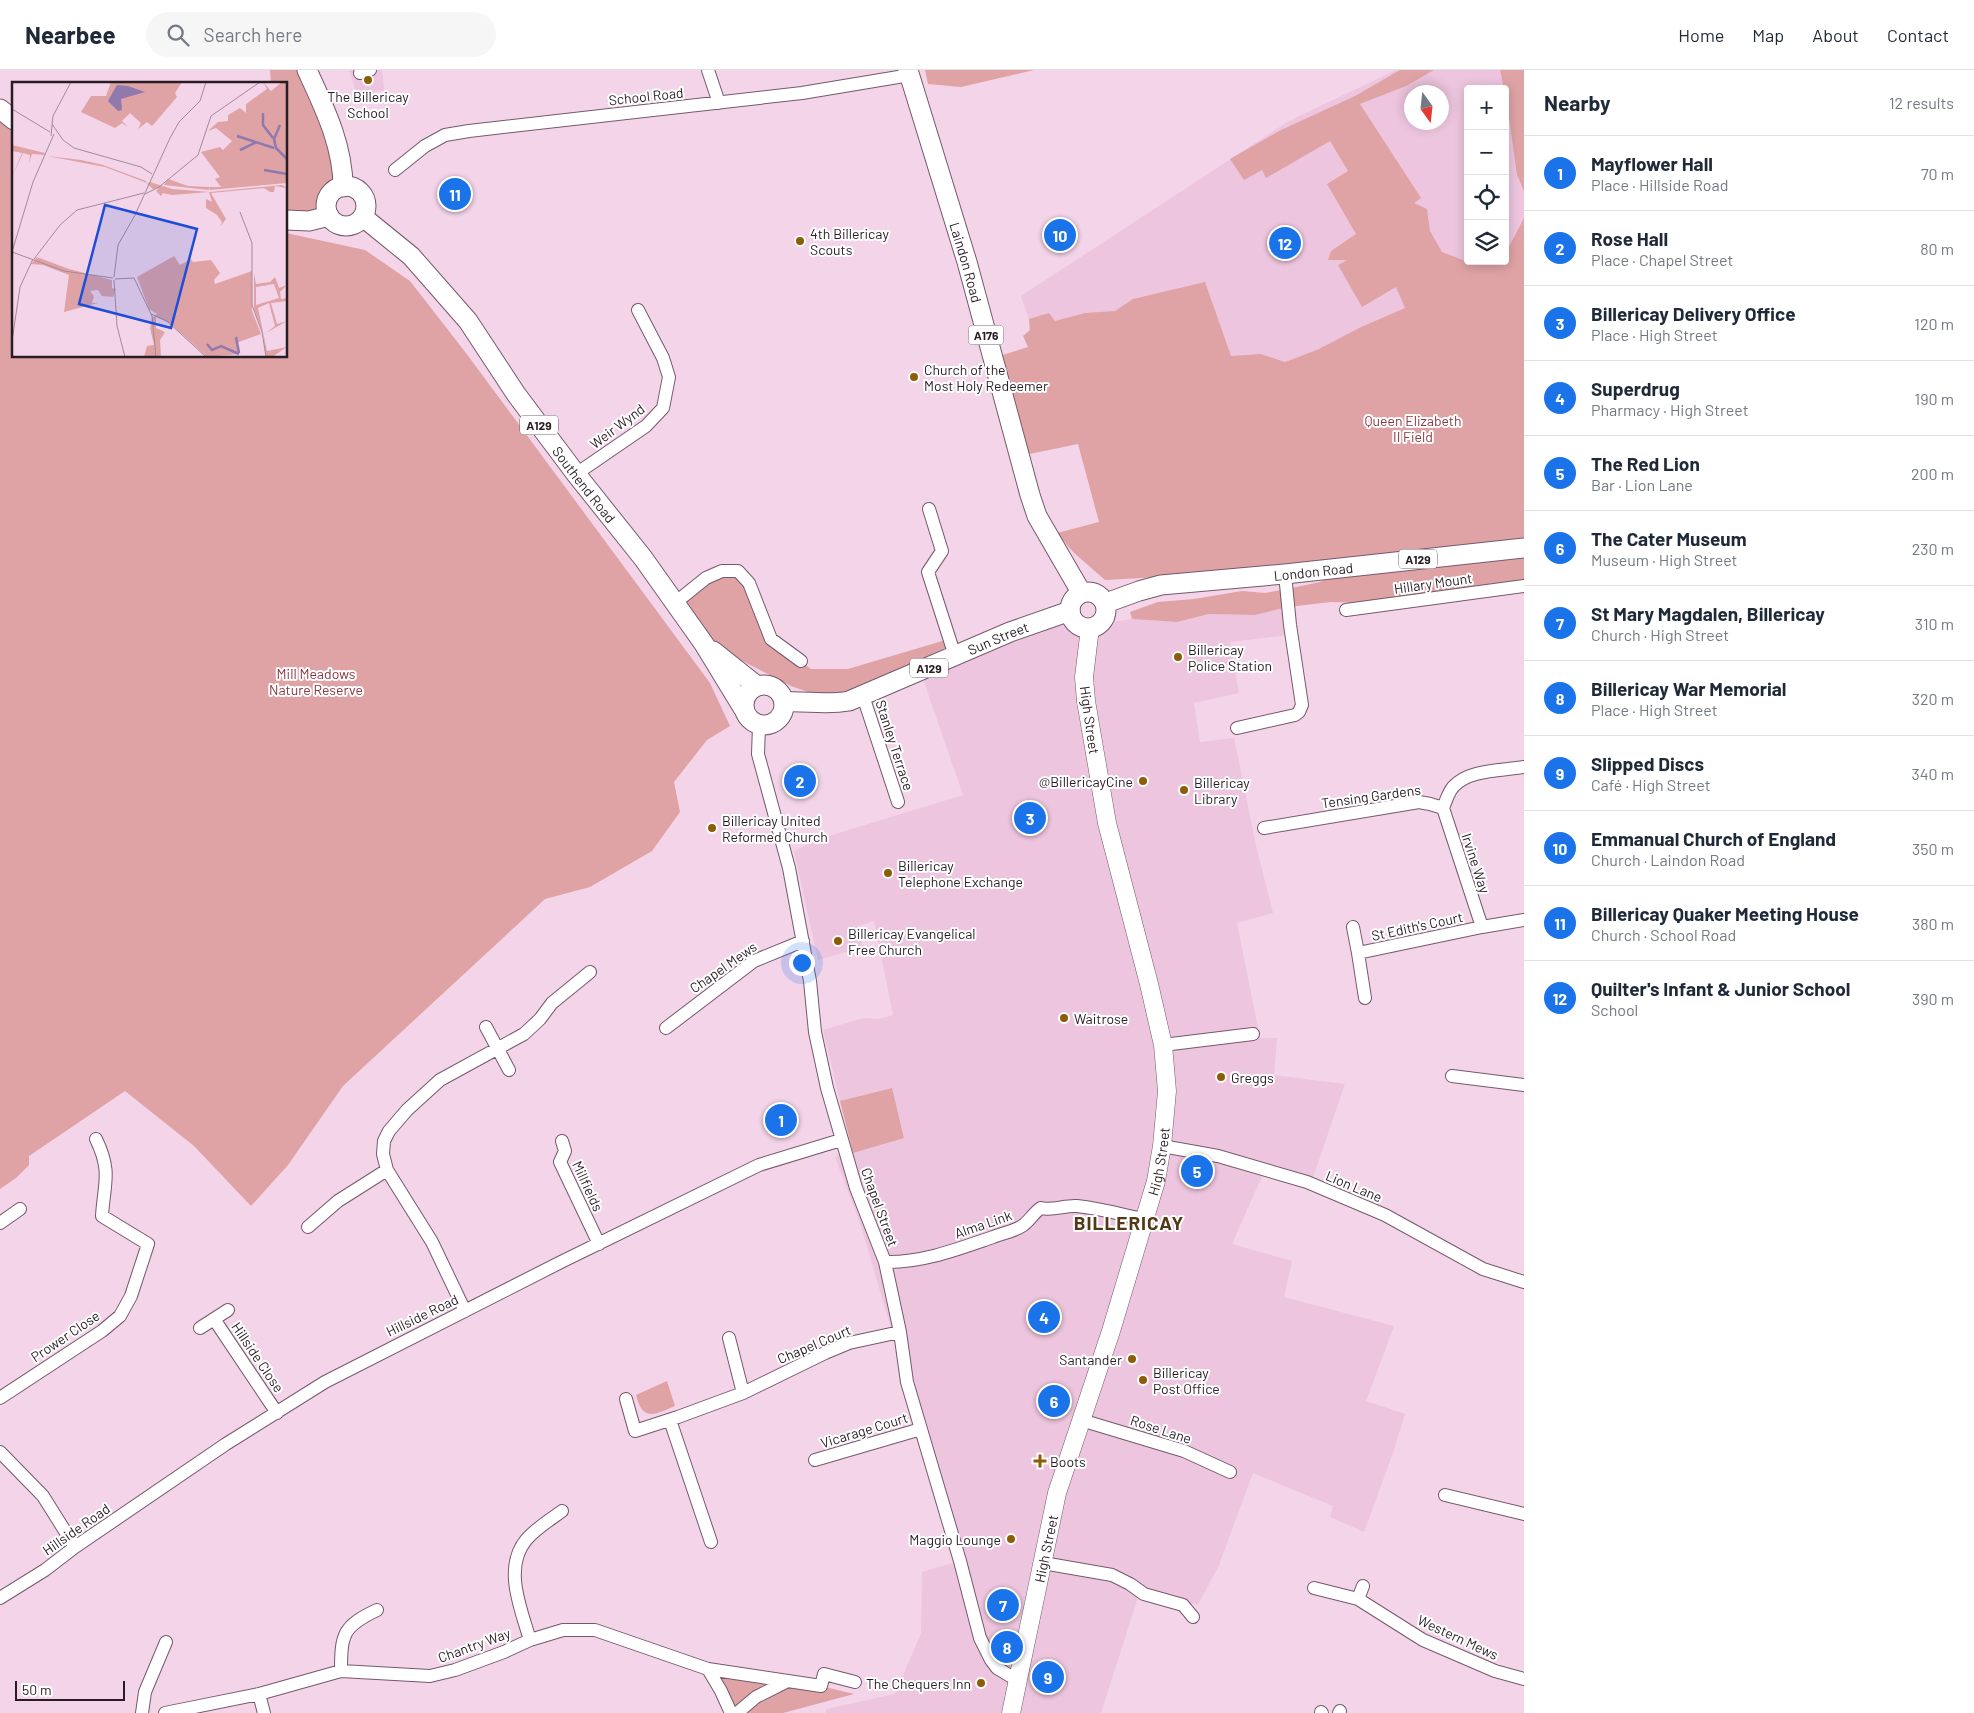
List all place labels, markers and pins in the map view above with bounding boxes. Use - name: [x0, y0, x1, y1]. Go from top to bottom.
- marker: The Billericay School: [362, 74, 374, 86]
- place label: The Billericay School: [327, 88, 409, 121]
- pin: 11: [439, 175, 471, 213]
- pin: 10: [1044, 216, 1076, 254]
- pin: 12: [1269, 224, 1301, 262]
- place label: 4th Billericay Scouts: [810, 225, 889, 258]
- marker: 4th Billericay Scouts: [794, 235, 806, 247]
- place label: Church of the Most Holy Redeemer: [924, 361, 1048, 394]
- marker: Church of the Most Holy Redeemer: [908, 371, 920, 383]
- place label: Billericay Police Station: [1188, 641, 1272, 674]
- marker: Billericay Police Station: [1172, 651, 1184, 663]
- pin: 2: [784, 762, 816, 800]
- place label: @BillericayCine: [1039, 773, 1133, 790]
- place label: Billericay Library: [1194, 774, 1250, 807]
- marker: @BillericayCine: [1137, 775, 1149, 787]
- marker: Billericay Library: [1178, 784, 1190, 796]
- pin: 3: [1014, 799, 1046, 837]
- place label: Billericay United Reformed Church: [722, 812, 828, 845]
- marker: Billericay United Reformed Church: [706, 822, 718, 834]
- place label: Billericay Telephone Exchange: [898, 857, 1023, 890]
- marker: Billericay Telephone Exchange: [882, 867, 894, 879]
- place label: Billericay Evangelical Free Church: [848, 925, 976, 958]
- marker: Billericay Evangelical Free Church: [832, 935, 844, 947]
- place label: Waitrose: [1074, 1010, 1128, 1027]
- marker: Waitrose: [1058, 1012, 1070, 1024]
- place label: Greggs: [1231, 1069, 1274, 1086]
- marker: Greggs: [1215, 1071, 1227, 1083]
- pin: 1: [765, 1101, 797, 1139]
- pin: 5: [1181, 1152, 1213, 1190]
- pin: 4: [1028, 1298, 1060, 1336]
- place label: Santander: [1059, 1351, 1122, 1368]
- marker: Santander: [1126, 1353, 1138, 1365]
- place label: Billericay Post Office: [1153, 1364, 1220, 1397]
- marker: Billericay Post Office: [1137, 1374, 1149, 1386]
- pin: 6: [1038, 1382, 1070, 1420]
- place label: Boots: [1050, 1453, 1086, 1470]
- marker: Boots: [1034, 1455, 1046, 1467]
- place label: Maggio Lounge: [909, 1531, 1001, 1548]
- marker: Maggio Lounge: [1005, 1533, 1017, 1545]
- pin: 7: [987, 1586, 1019, 1624]
- pin: 8: [991, 1628, 1023, 1666]
- pin: 9: [1032, 1658, 1064, 1696]
- place label: The Chequers Inn: [866, 1675, 971, 1692]
- marker: The Chequers Inn: [975, 1677, 987, 1689]

